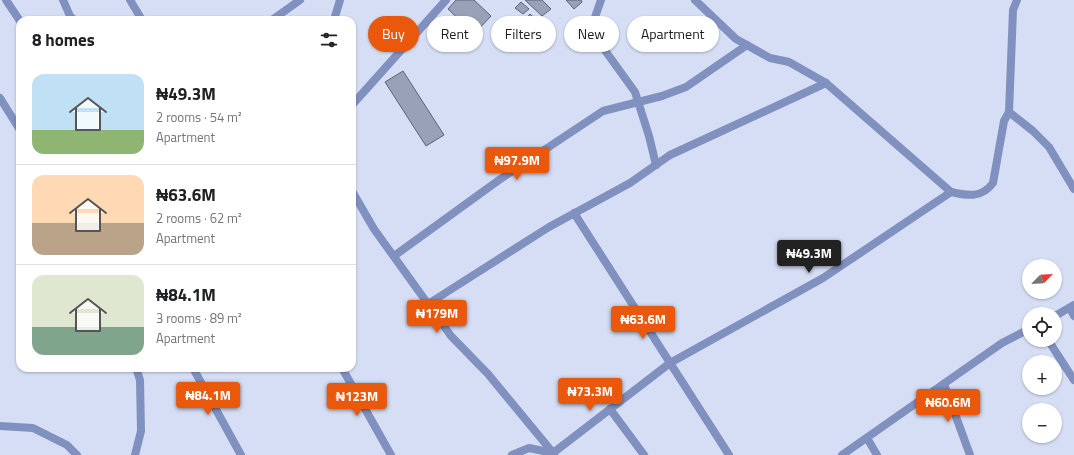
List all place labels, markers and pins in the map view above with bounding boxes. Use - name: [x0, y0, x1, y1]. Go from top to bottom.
- pin: ₦97.9M: [484, 147, 550, 181]
- pin: ₦49.3M: [776, 240, 842, 274]
- pin: ₦179M: [409, 300, 465, 334]
- pin: ₦63.6M: [610, 306, 676, 340]
- pin: ₦73.3M: [557, 378, 623, 412]
- pin: ₦84.1M: [175, 382, 241, 416]
- pin: ₦123M: [329, 383, 385, 417]
- pin: ₦60.6M: [915, 389, 981, 423]

